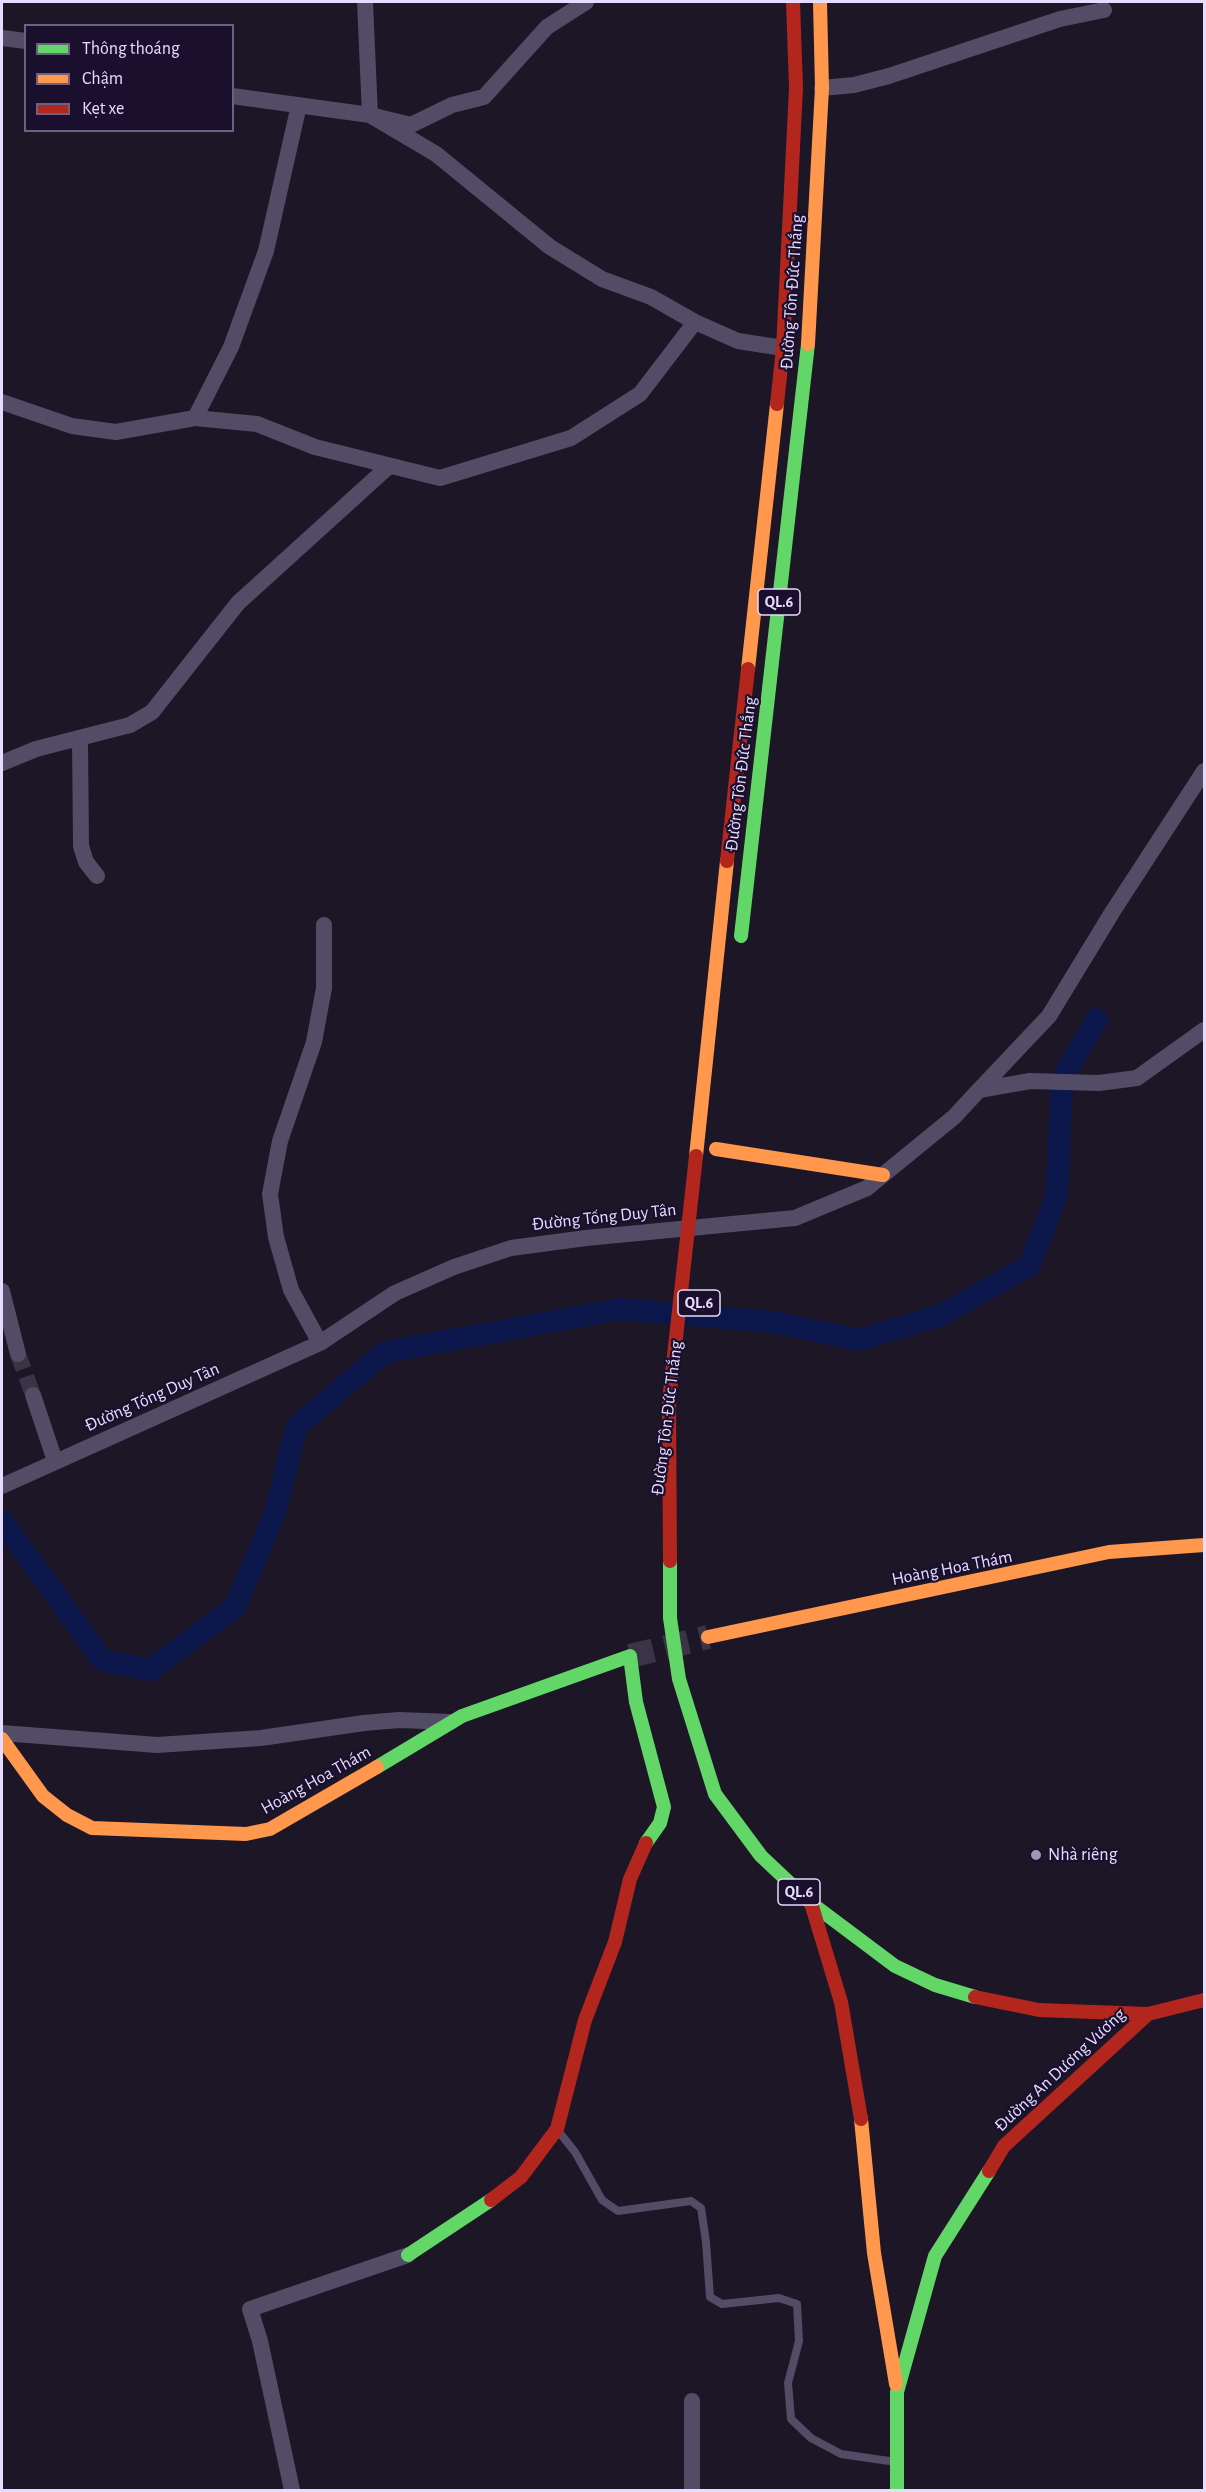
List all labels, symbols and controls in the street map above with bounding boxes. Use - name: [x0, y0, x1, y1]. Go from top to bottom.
- legend: [24, 24, 234, 132]
- text: Thông thoáng: [82, 40, 180, 58]
- text: Chậm: [82, 70, 123, 88]
- text: Kẹt xe: [82, 100, 124, 118]
- street label: Đường Tôn Đức Thắng: [776, 214, 808, 370]
- road number: QL.6: [758, 589, 800, 615]
- street label: Đường Tôn Đức Thắng: [721, 695, 761, 853]
- street label: Đường Tống Duy Tân: [531, 1199, 677, 1235]
- road number: QL.6: [678, 1290, 720, 1316]
- street label: Đường Tôn Đức Thắng: [647, 1339, 687, 1497]
- street label: Đường Tống Duy Tân: [81, 1358, 223, 1436]
- street label: Hoàng Hoa Thám: [890, 1546, 1014, 1590]
- street label: Hoàng Hoa Thám: [257, 1741, 375, 1819]
- place label: Nhà riêng: [1048, 1844, 1117, 1866]
- marker: Nhà riêng: [1029, 1848, 1043, 1862]
- road number: QL.6: [778, 1879, 820, 1905]
- street label: Đường An Dương Vương: [990, 2004, 1130, 2136]

